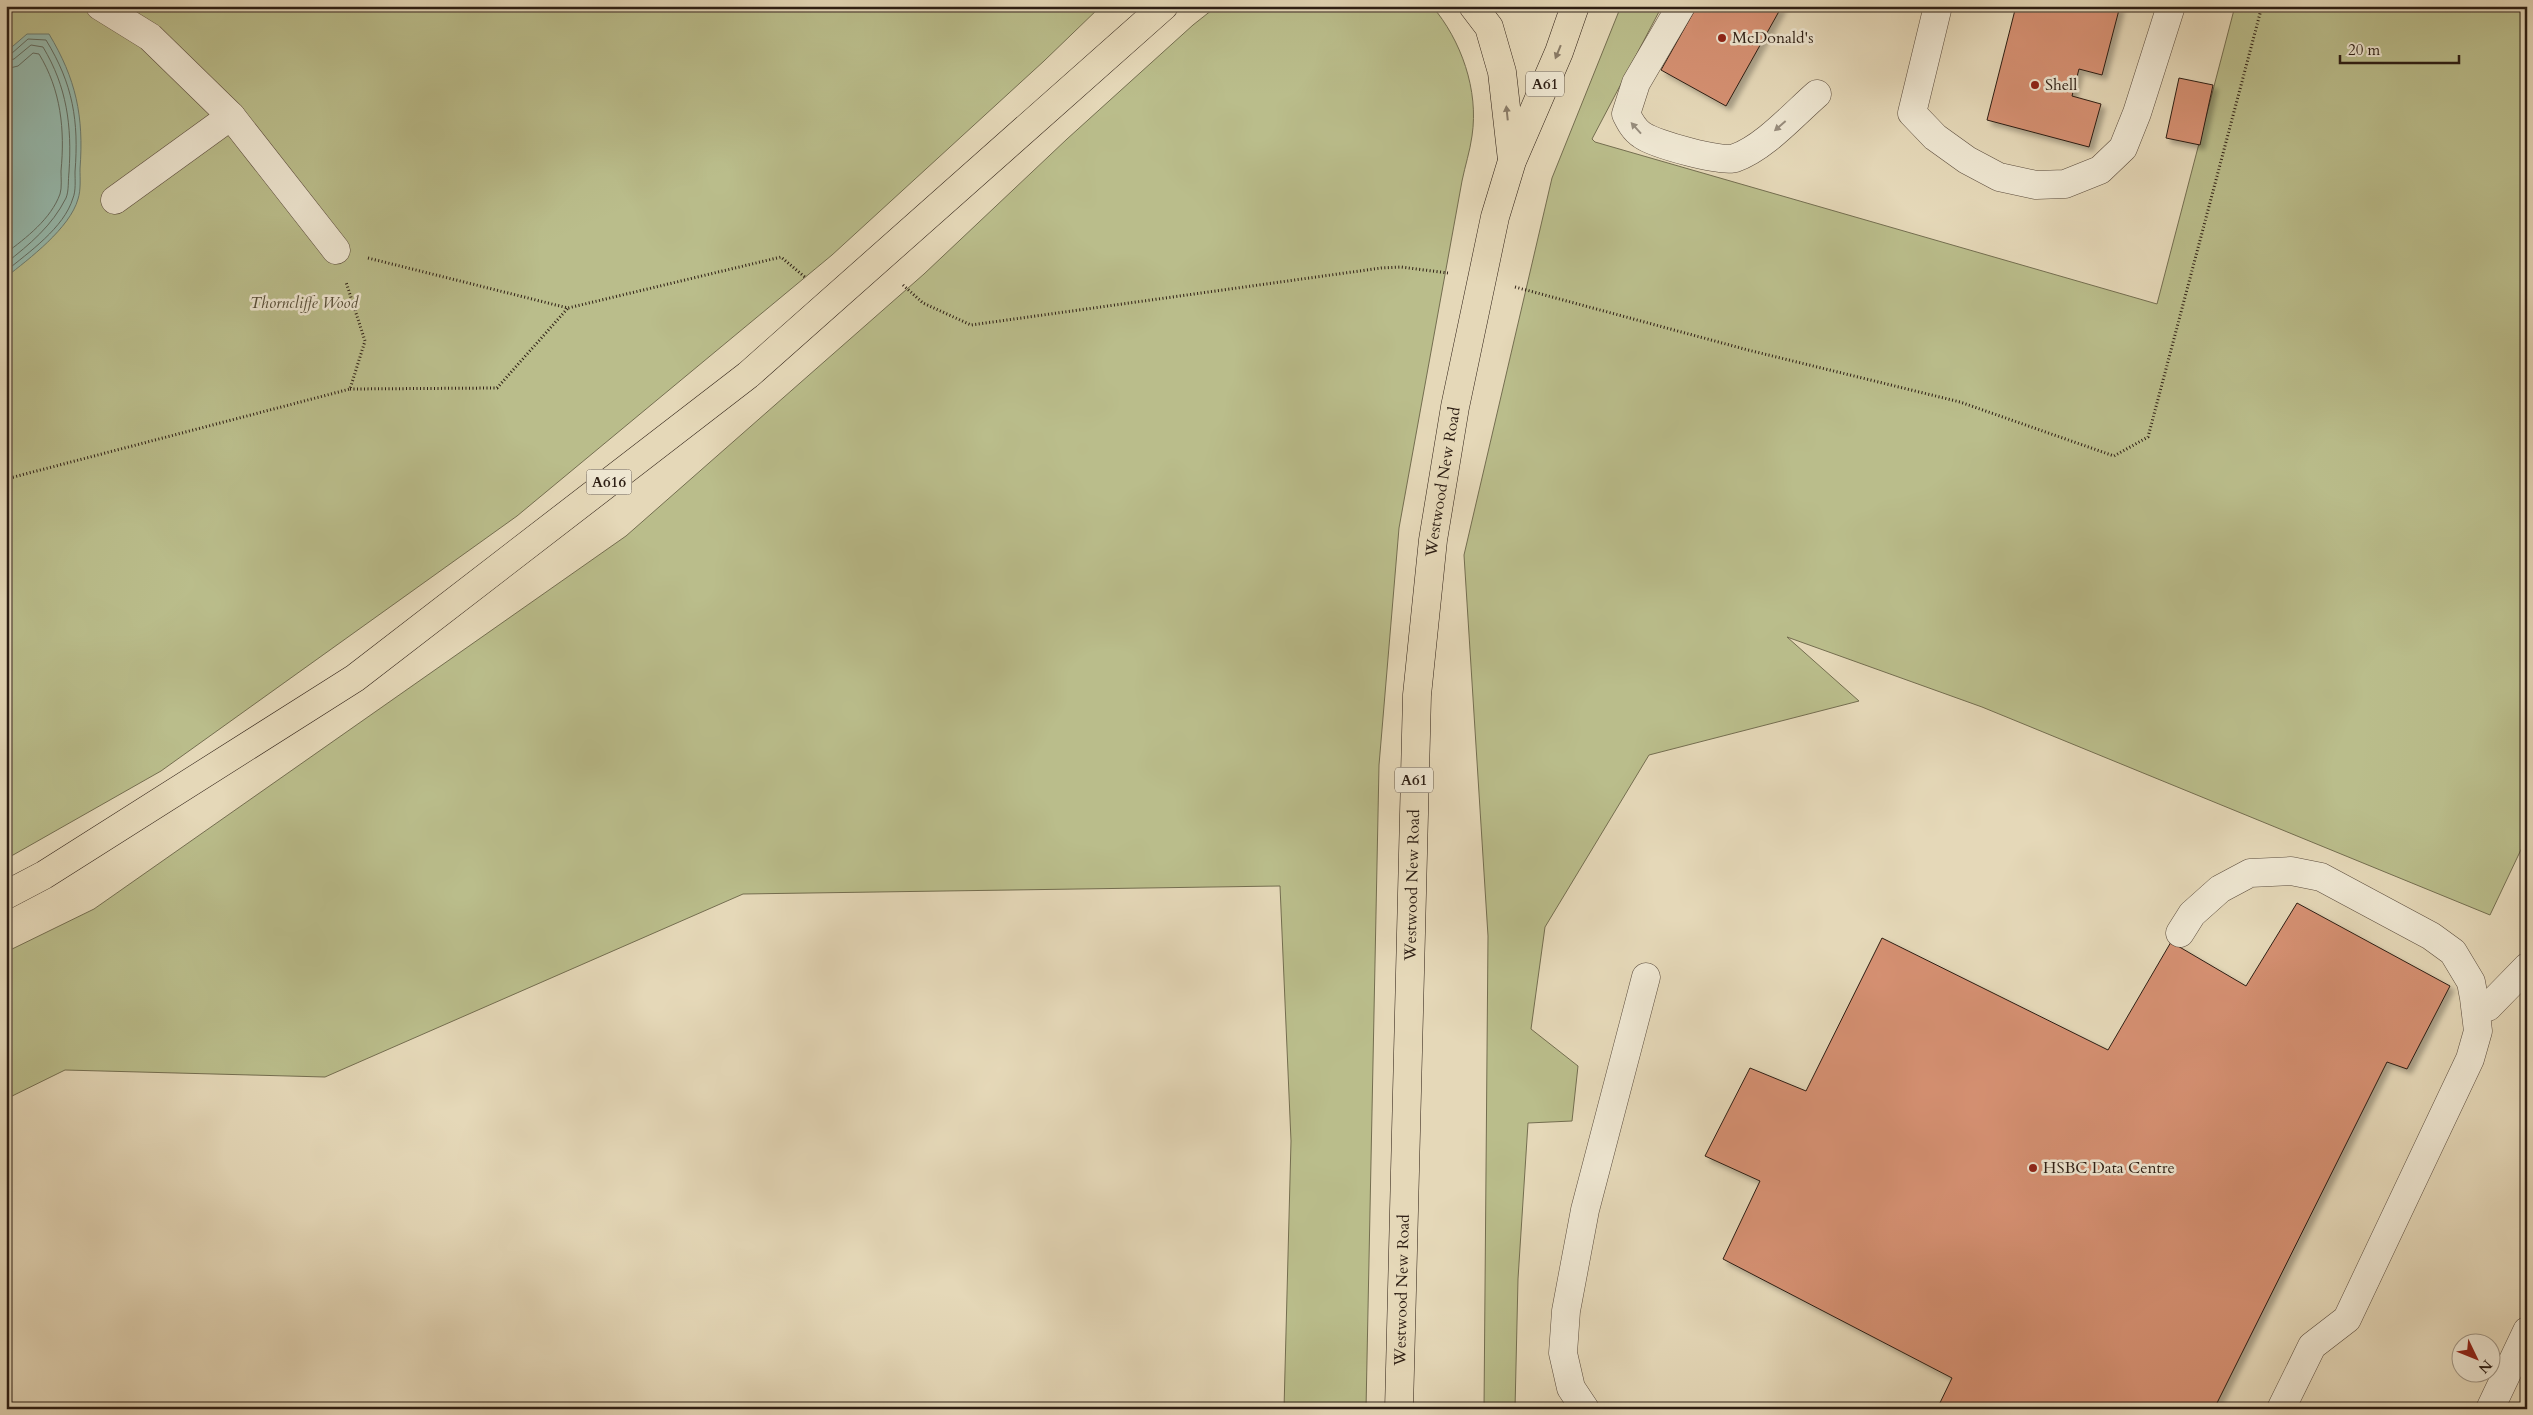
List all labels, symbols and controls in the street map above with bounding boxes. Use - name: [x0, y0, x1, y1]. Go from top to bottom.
- place label: McDonald's: [1732, 27, 1814, 49]
- marker: McDonald's: [1716, 32, 1728, 44]
- scale bar: [2340, 32, 2459, 64]
- text: 20 m: [2348, 40, 2380, 60]
- one-way arrow: [1554, 45, 1562, 59]
- road number: A61: [1526, 72, 1564, 96]
- place label: Shell: [2045, 74, 2077, 96]
- marker: Shell: [2029, 79, 2041, 91]
- one-way arrow: [1502, 104, 1510, 120]
- one-way arrow: [1774, 120, 1787, 131]
- one-way arrow: [1630, 122, 1641, 135]
- park label: Thorncliffe Wood: [250, 292, 359, 314]
- street label: Westwood New Road: [1420, 405, 1466, 559]
- road number: A616: [586, 470, 632, 494]
- road number: A61: [1395, 768, 1433, 792]
- street label: Westwood New Road: [1399, 809, 1425, 962]
- place label: HSBC Data Centre: [2043, 1157, 2175, 1179]
- marker: HSBC Data Centre: [2027, 1162, 2039, 1174]
- street label: Westwood New Road: [1389, 1214, 1415, 1367]
- north arrow: [2450, 1332, 2500, 1382]
- text: N: [2474, 1356, 2496, 1377]

